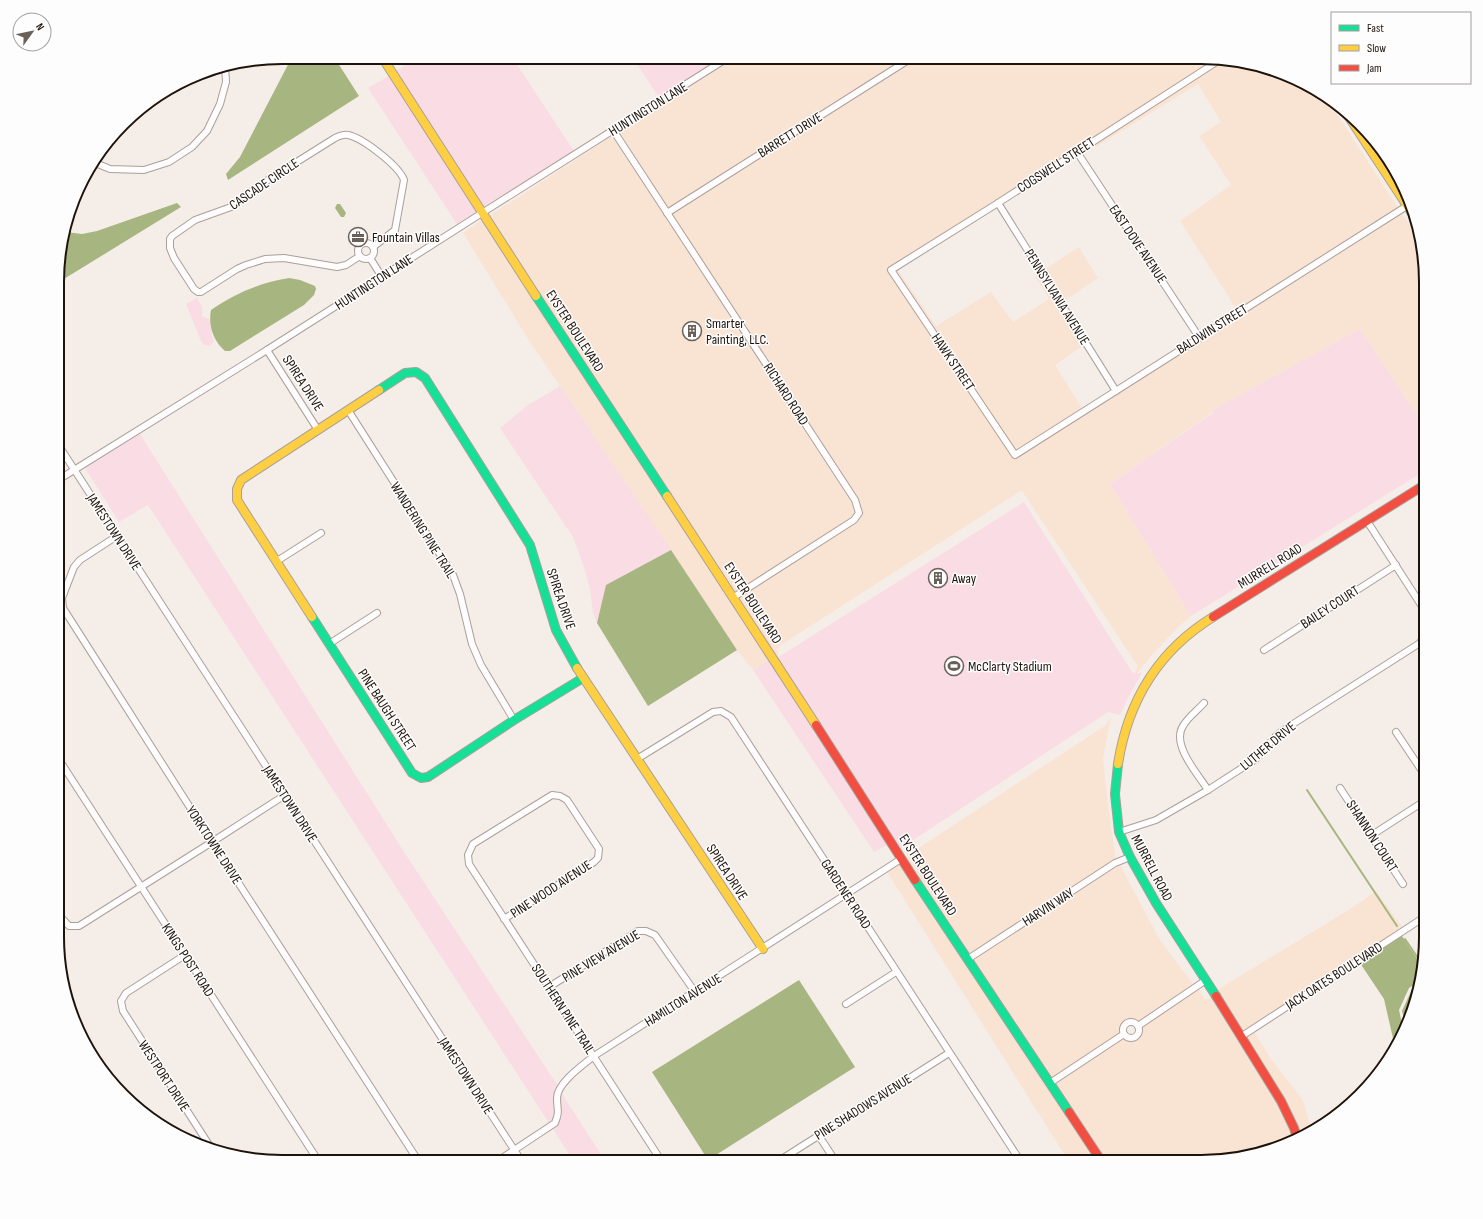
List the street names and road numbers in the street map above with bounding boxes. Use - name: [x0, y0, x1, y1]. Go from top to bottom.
- street label: HUNTINGTON LANE: [605, 78, 691, 140]
- street label: BARRETT DRIVE: [755, 108, 826, 162]
- street label: COGSWELL STREET: [1014, 133, 1098, 196]
- street label: CASCADE CIRCLE: [226, 154, 302, 213]
- street label: EAST DOVE AVENUE: [1106, 202, 1171, 287]
- street label: PENNSYLVANIA AVENUE: [1021, 246, 1093, 348]
- street label: HUNTINGTON LANE: [332, 250, 416, 314]
- street label: EYSTER BOULEVARD: [542, 287, 608, 375]
- street label: BALDWIN STREET: [1173, 300, 1251, 358]
- street label: HAWK STREET: [928, 330, 979, 394]
- street label: SPIREA DRIVE: [279, 352, 327, 414]
- street label: RICHARD ROAD: [760, 360, 812, 428]
- street label: WANDERING PINE TRAIL: [387, 479, 459, 581]
- street label: JAMESTOWN DRIVE: [82, 490, 145, 574]
- street label: MURRELL ROAD: [1235, 539, 1305, 592]
- street label: EYSTER BOULEVARD: [720, 559, 786, 647]
- street label: SPIREA DRIVE: [543, 566, 579, 632]
- street label: BAILEY COURT: [1297, 582, 1363, 632]
- street label: PINE BAUGH STREET: [354, 666, 420, 755]
- street label: LUTHER DRIVE: [1237, 718, 1299, 774]
- street label: JAMESTOWN DRIVE: [258, 762, 321, 846]
- street label: SHANNON COURT: [1343, 797, 1402, 875]
- street label: YORKTOWNE DRIVE: [182, 803, 246, 888]
- street label: EYSTER BOULEVARD: [895, 831, 961, 919]
- street label: MURRELL ROAD: [1127, 832, 1177, 904]
- street label: SPIREA DRIVE: [703, 841, 751, 903]
- street label: PINE WOOD AVENUE: [507, 856, 595, 922]
- street label: GARDENER ROAD: [817, 856, 875, 932]
- street label: HARVIN WAY: [1019, 884, 1077, 930]
- street label: KINGS POST ROAD: [158, 920, 218, 1000]
- street label: PINE VIEW AVENUE: [559, 926, 643, 986]
- street label: JACK OATES BOULEVARD: [1281, 938, 1386, 1014]
- street label: SOUTHERN PINE TRAIL: [528, 961, 598, 1057]
- street label: HAMILTON AVENUE: [641, 969, 725, 1030]
- street label: JAMESTOWN DRIVE: [434, 1034, 497, 1118]
- street label: WESTPORT DRIVE: [135, 1037, 194, 1115]
- street label: PINE SHADOWS AVENUE: [811, 1070, 915, 1144]

